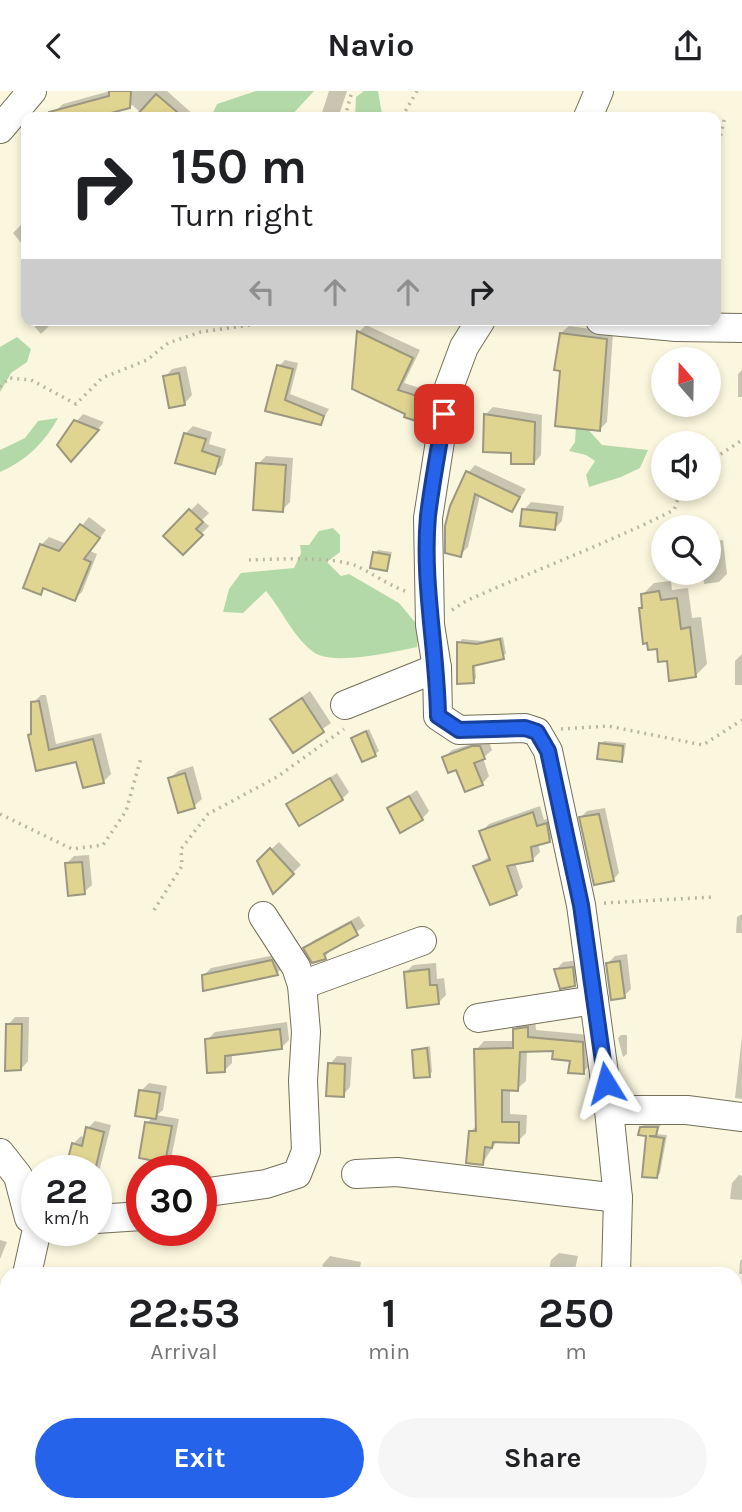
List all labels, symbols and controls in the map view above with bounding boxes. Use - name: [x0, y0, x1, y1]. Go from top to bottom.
- icon: back: [35, 27, 73, 65]
- text: Navio: [328, 27, 414, 64]
- icon: share: [669, 27, 707, 65]
- text: 150 m: [171, 138, 307, 195]
- icon: right: [56, 140, 147, 231]
- text: Turn right: [171, 197, 313, 234]
- icon: left: [243, 273, 281, 311]
- icon: ahead: [316, 273, 354, 311]
- icon: ahead: [389, 273, 427, 311]
- icon: right: [462, 273, 500, 311]
- north arrow: [651, 347, 721, 417]
- map controls: [651, 347, 721, 585]
- pin: [414, 384, 474, 444]
- icon: arrive: [425, 395, 463, 433]
- button: sound: [651, 431, 721, 501]
- button: search: [651, 515, 721, 585]
- position arrow: [569, 1046, 643, 1120]
- speed limit sign: 30: [126, 1155, 217, 1246]
- text: 22: [45, 1171, 88, 1212]
- text: km/h: [44, 1207, 89, 1229]
- text: 22:53: [128, 1288, 240, 1338]
- text: 1: [382, 1288, 397, 1338]
- text: 250: [538, 1288, 614, 1338]
- text: Arrival: [150, 1338, 218, 1365]
- text: min: [368, 1338, 410, 1365]
- text: m: [565, 1338, 587, 1365]
- button: Exit: [35, 1418, 364, 1498]
- button: Share: [378, 1418, 707, 1498]

